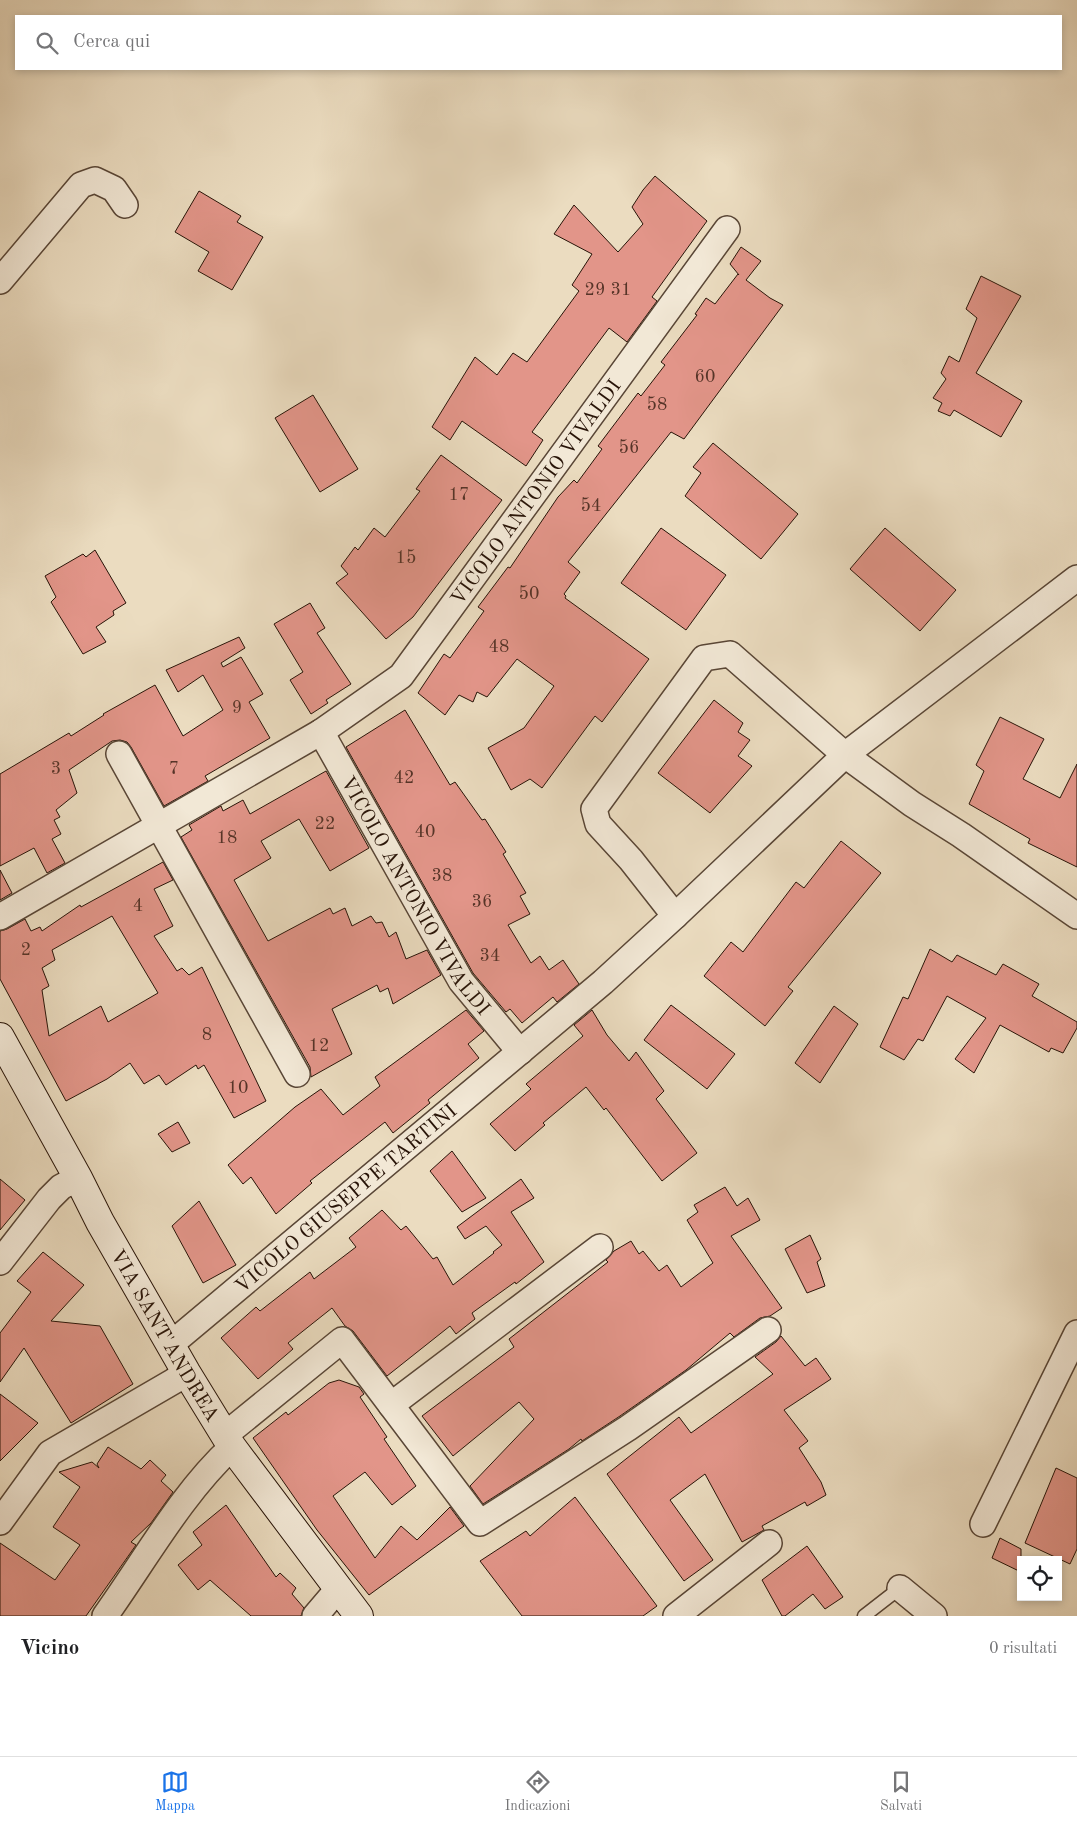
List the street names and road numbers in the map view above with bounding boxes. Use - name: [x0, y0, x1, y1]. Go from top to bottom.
- street label: VICOLO ANTONIO VIVALDI: [448, 377, 626, 610]
- street label: VICOLO ANTONIO VIVALDI: [336, 774, 493, 1020]
- street label: VICOLO GIUSEPPE TARTINI: [232, 1101, 461, 1298]
- street label: VIA SANT'ANDREA: [106, 1247, 222, 1426]

